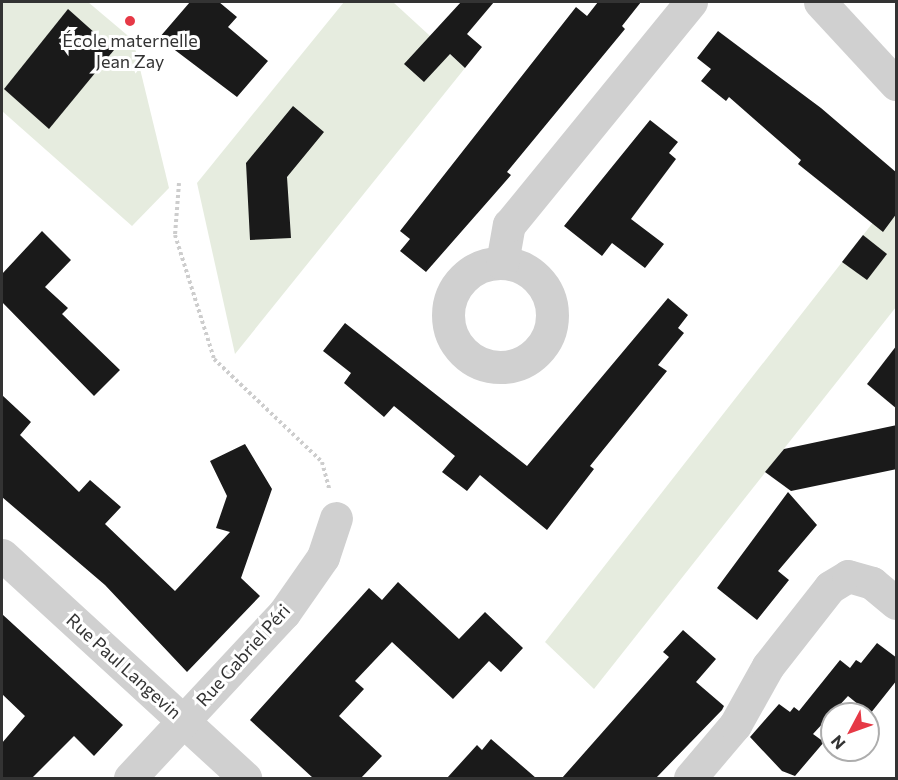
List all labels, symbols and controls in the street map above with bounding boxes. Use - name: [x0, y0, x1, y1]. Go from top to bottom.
- marker: École maternelle Jean Zay: [123, 14, 137, 28]
- place label: École maternelle Jean Zay: [62, 30, 198, 72]
- street label: Rue Gabriel Péri: [192, 600, 294, 710]
- street label: Rue Paul Langevin: [62, 609, 186, 723]
- north arrow: [820, 702, 880, 762]
- text: N: [826, 732, 849, 754]

